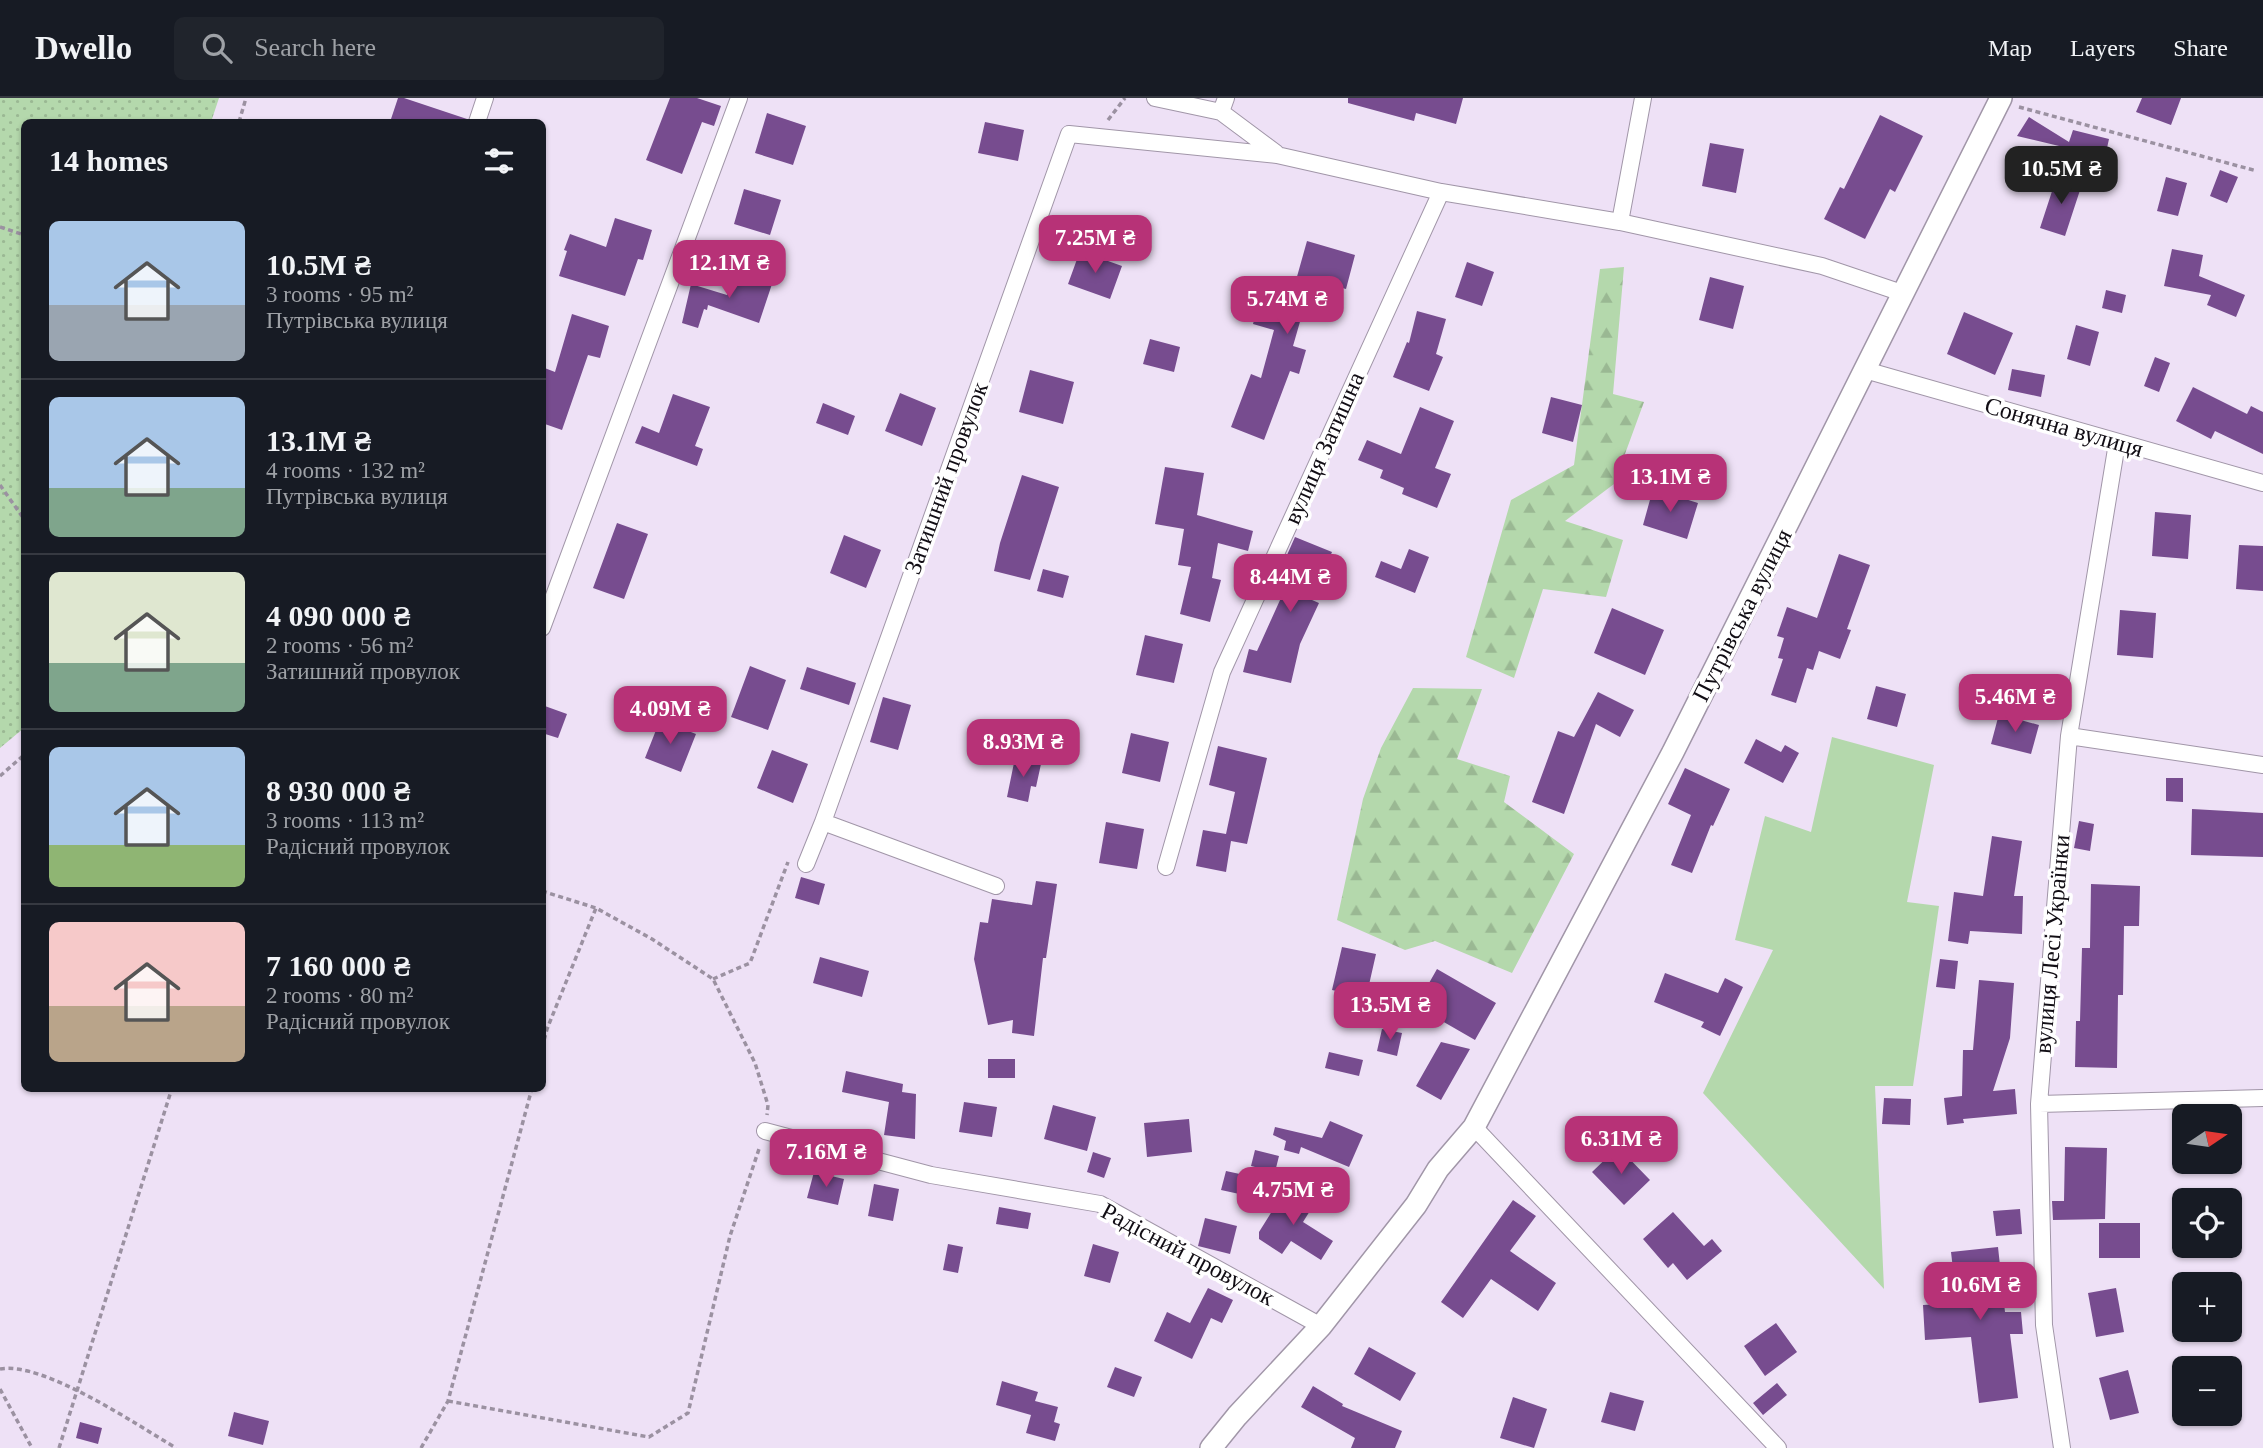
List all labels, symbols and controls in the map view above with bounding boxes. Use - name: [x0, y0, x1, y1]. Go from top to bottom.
- search box: [174, 17, 664, 80]
- icon: search: [198, 29, 236, 67]
- text: Dwello: [35, 30, 132, 66]
- text: Search here: [254, 33, 376, 62]
- text: Map: [1988, 35, 2032, 61]
- text: Layers: [2070, 35, 2135, 61]
- text: Share: [2173, 35, 2228, 61]
- icon: filters: [480, 142, 518, 180]
- text: 14 homes: [49, 144, 168, 177]
- pin: 10.5M ₴: [1996, 146, 2126, 206]
- text: 10.5M ₴: [2021, 156, 2101, 181]
- pin: 7.25M ₴: [1030, 216, 1160, 275]
- text: 7.25M ₴: [1055, 225, 1135, 250]
- pin: 12.1M ₴: [664, 240, 794, 300]
- text: 10.5M ₴: [266, 248, 371, 281]
- icon: home: [105, 249, 189, 333]
- text: 12.1M ₴: [689, 250, 769, 275]
- pin: 5.74M ₴: [1222, 276, 1352, 336]
- text: 3 rooms · 95 m²: [266, 282, 413, 307]
- text: 5.74M ₴: [1247, 286, 1327, 311]
- text: Путрівська вулиця: [266, 308, 448, 333]
- street label: вулиця Затишна: [1279, 368, 1369, 528]
- street label: Затишний провулок: [899, 378, 993, 578]
- street label: Сонячна вулиця: [1982, 392, 2146, 462]
- text: 13.1M ₴: [266, 424, 371, 457]
- icon: home: [105, 425, 189, 509]
- pin: 13.1M ₴: [1605, 454, 1735, 514]
- text: 4 rooms · 132 m²: [266, 458, 425, 483]
- text: 13.1M ₴: [1630, 464, 1710, 489]
- text: Путрівська вулиця: [266, 484, 448, 509]
- street label: Путрівська вулиця: [1687, 525, 1797, 705]
- pin: 8.44M ₴: [1225, 554, 1355, 614]
- text: 8.44M ₴: [1250, 564, 1330, 589]
- text: 4 090 000 ₴: [266, 599, 410, 632]
- icon: home: [105, 600, 189, 684]
- text: 2 rooms · 56 m²: [266, 633, 413, 658]
- text: Затишний провулок: [266, 659, 460, 684]
- pin: 5.46M ₴: [1950, 674, 2080, 734]
- text: 5.46M ₴: [1975, 684, 2055, 709]
- pin: 4.09M ₴: [605, 686, 735, 746]
- text: 4.09M ₴: [630, 696, 710, 721]
- pin: 8.93M ₴: [958, 720, 1088, 779]
- text: 8.93M ₴: [983, 729, 1063, 754]
- text: 8 930 000 ₴: [266, 774, 410, 807]
- icon: home: [105, 775, 189, 859]
- text: 3 rooms · 113 m²: [266, 808, 424, 833]
- street label: вулиця Лесі Українки: [2029, 833, 2075, 1055]
- text: Радісний провулок: [266, 834, 450, 859]
- text: 7 160 000 ₴: [266, 949, 410, 982]
- icon: home: [105, 950, 189, 1034]
- pin: 13.5M ₴: [1325, 982, 1455, 1042]
- text: 2 rooms · 80 m²: [266, 983, 413, 1008]
- text: 13.5M ₴: [1350, 992, 1430, 1017]
- text: Радісний провулок: [266, 1009, 450, 1034]
- north arrow: [2172, 1104, 2242, 1174]
- map controls: [2172, 1104, 2242, 1426]
- pin: 6.31M ₴: [1556, 1116, 1686, 1176]
- text: 6.31M ₴: [1581, 1126, 1661, 1151]
- pin: 7.16M ₴: [761, 1130, 891, 1189]
- text: 7.16M ₴: [786, 1139, 866, 1164]
- pin: 4.75M ₴: [1228, 1168, 1358, 1227]
- text: 4.75M ₴: [1253, 1177, 1333, 1202]
- button: locate: [2172, 1188, 2242, 1258]
- street label: Радісний провулок: [1097, 1197, 1279, 1311]
- pin: 10.6M ₴: [1915, 1262, 2045, 1322]
- text: 10.6M ₴: [1940, 1272, 2020, 1297]
- button: +: [2172, 1272, 2242, 1342]
- button: −: [2172, 1356, 2242, 1426]

